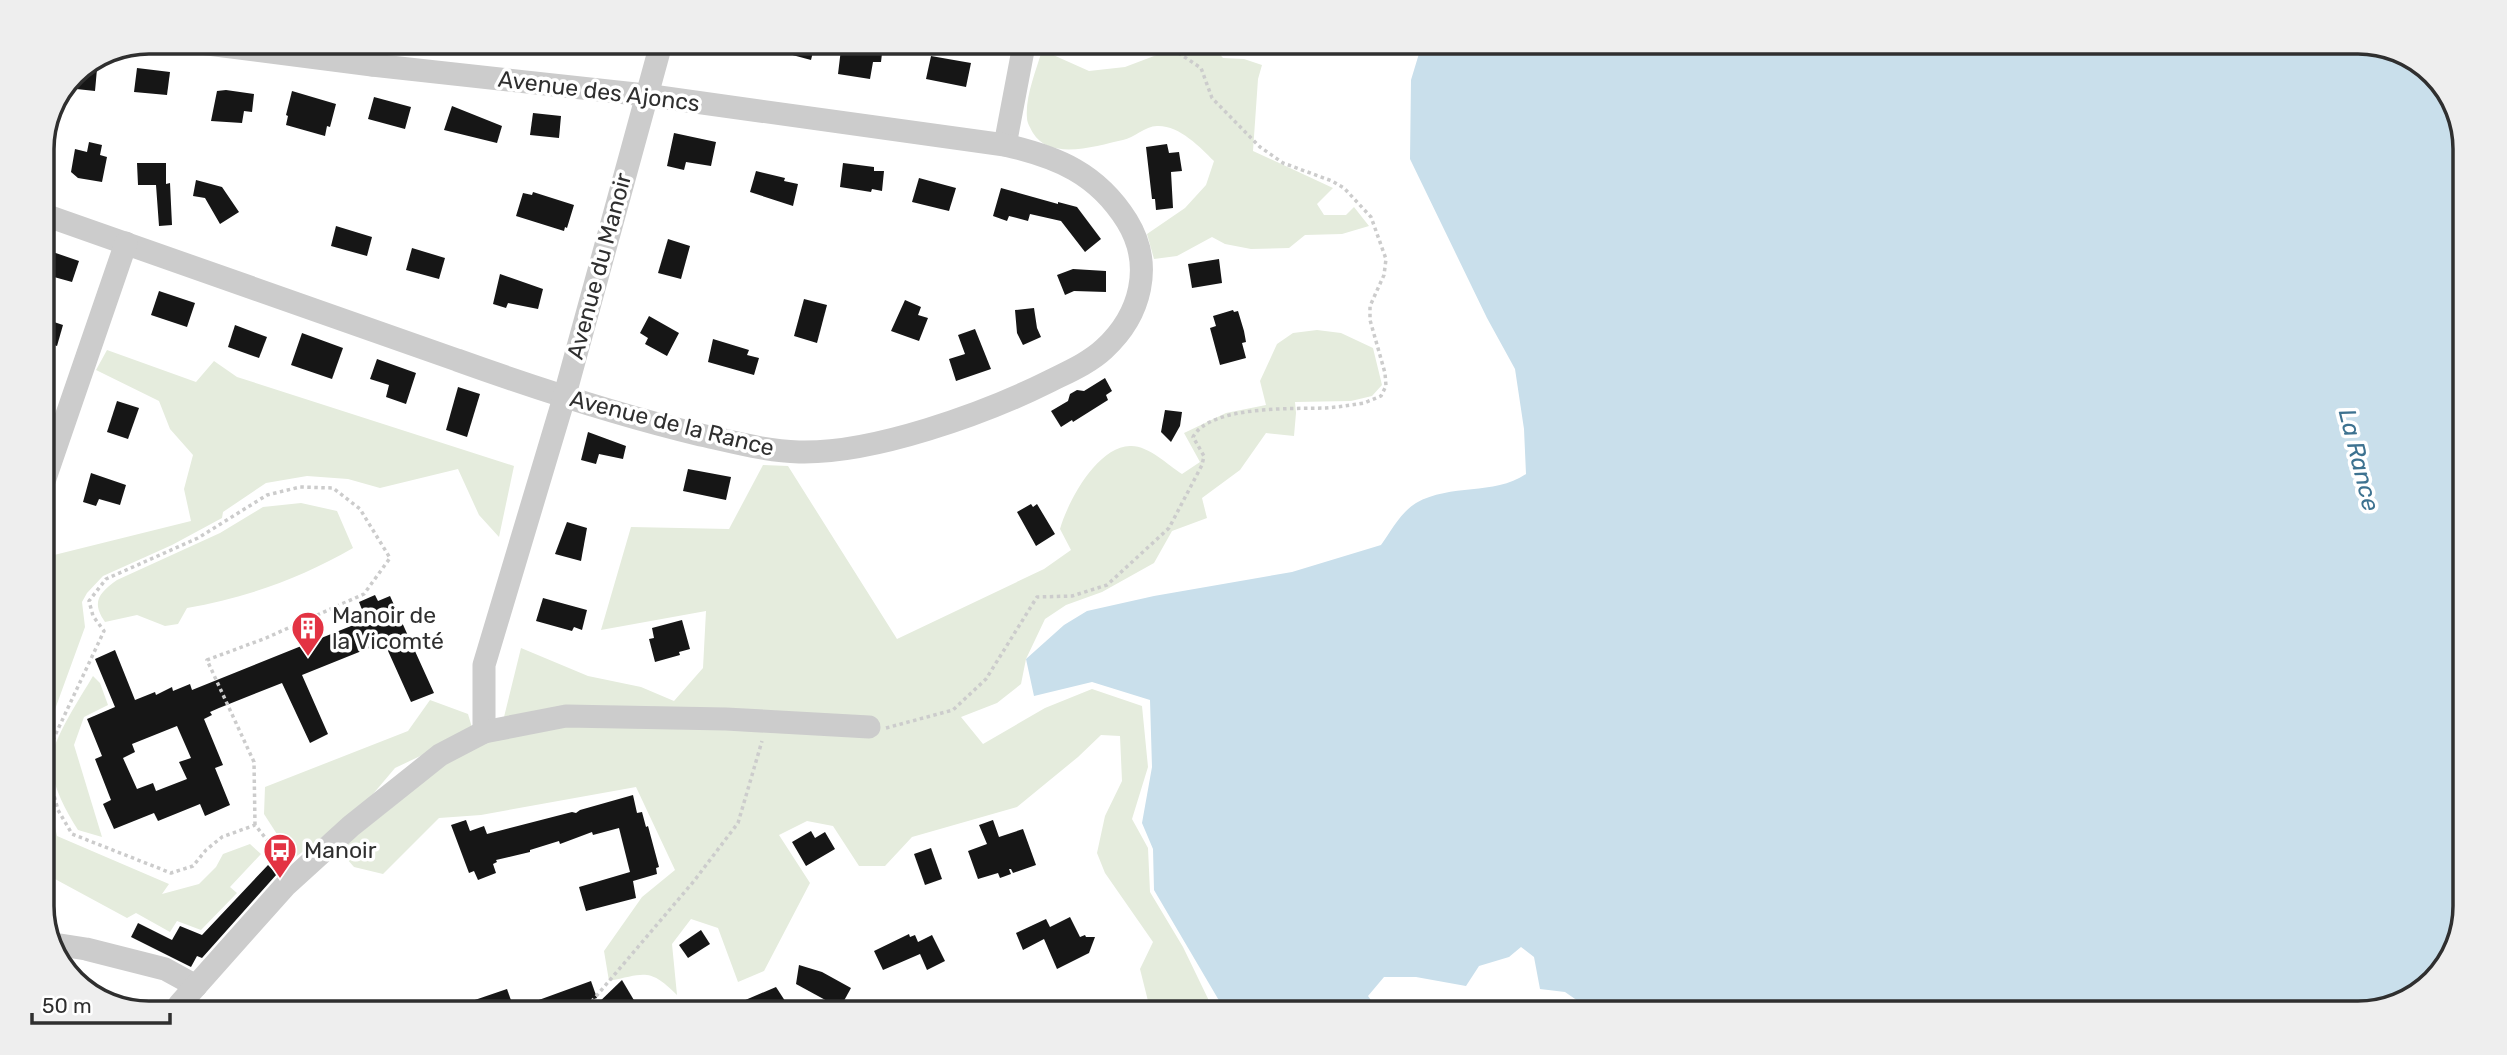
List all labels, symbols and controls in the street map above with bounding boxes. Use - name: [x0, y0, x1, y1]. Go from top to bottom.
- street label: Avenue des Ajoncs: [497, 65, 701, 117]
- street label: Avenue du Manoir: [561, 170, 637, 362]
- street label: Avenue de la Rance: [567, 384, 777, 462]
- water label: La Rance: [2333, 406, 2385, 514]
- place label: Manoir de la Vicomté: [332, 601, 444, 655]
- building icon: Manoir de la Vicomté: [289, 609, 327, 658]
- bus stop icon: Manoir: [261, 831, 299, 880]
- place label: Manoir: [304, 836, 377, 864]
- scale bar: [32, 982, 170, 1026]
- text: 50 m: [42, 993, 92, 1018]

